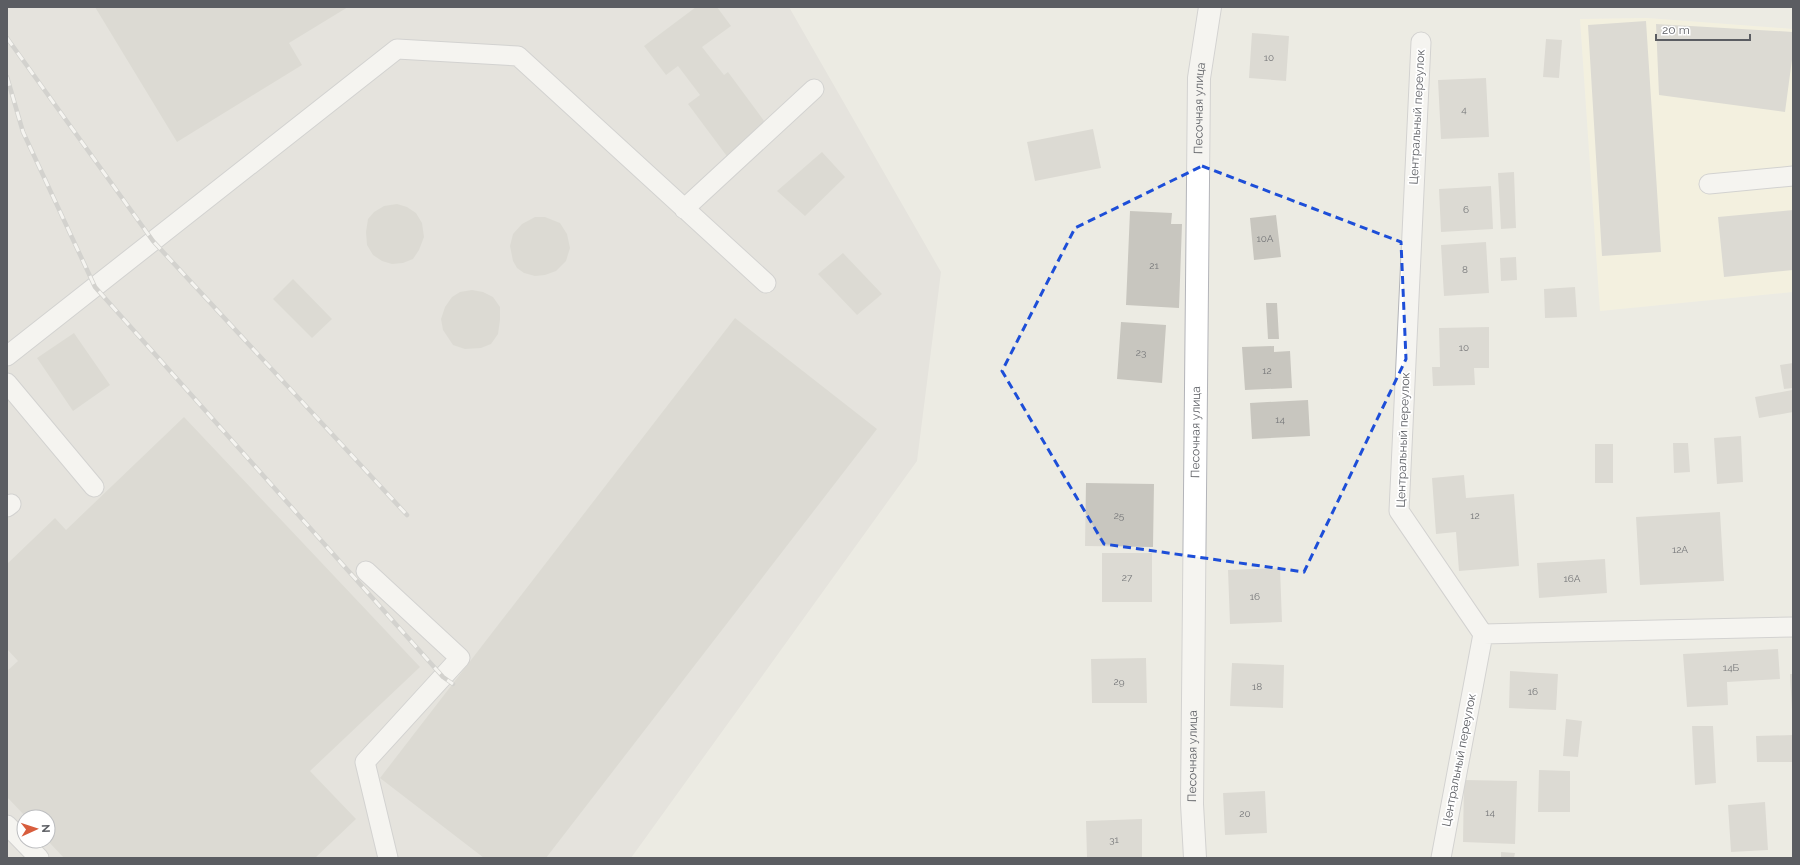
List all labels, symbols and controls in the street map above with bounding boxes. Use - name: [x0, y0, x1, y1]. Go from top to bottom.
- scale bar: [1656, 16, 1750, 42]
- text: 20 m: [1662, 23, 1690, 37]
- street label: Центральный переулок: [1406, 49, 1428, 185]
- house number: 10: [1264, 52, 1274, 63]
- street label: Песочная улица: [1191, 61, 1208, 154]
- house number: 4: [1461, 104, 1467, 115]
- house number: 6: [1463, 204, 1469, 215]
- house number: 10А: [1257, 233, 1274, 244]
- house number: 21: [1149, 260, 1159, 271]
- house number: 8: [1462, 264, 1468, 275]
- house number: 10: [1459, 342, 1469, 353]
- house number: 23: [1136, 347, 1146, 358]
- house number: 12: [1262, 365, 1272, 376]
- street label: Центральный переулок: [1394, 372, 1412, 508]
- street label: Песочная улица: [1188, 386, 1203, 478]
- house number: 14: [1275, 414, 1285, 425]
- house number: 25: [1114, 510, 1125, 521]
- house number: 12: [1470, 510, 1480, 521]
- house number: 12А: [1672, 544, 1688, 555]
- house number: 27: [1122, 572, 1133, 583]
- house number: 16А: [1564, 573, 1581, 584]
- house number: 16: [1250, 591, 1260, 602]
- house number: 14Б: [1723, 662, 1740, 673]
- house number: 29: [1113, 676, 1125, 687]
- house number: 18: [1252, 681, 1262, 692]
- house number: 16: [1528, 686, 1538, 697]
- street label: Центральный переулок: [1439, 692, 1479, 828]
- street label: Песочная улица: [1185, 710, 1200, 802]
- house number: 14: [1485, 807, 1495, 818]
- house number: 20: [1239, 808, 1251, 819]
- north arrow: [16, 809, 56, 849]
- text: N: [39, 824, 52, 833]
- house number: 31: [1109, 834, 1120, 845]

